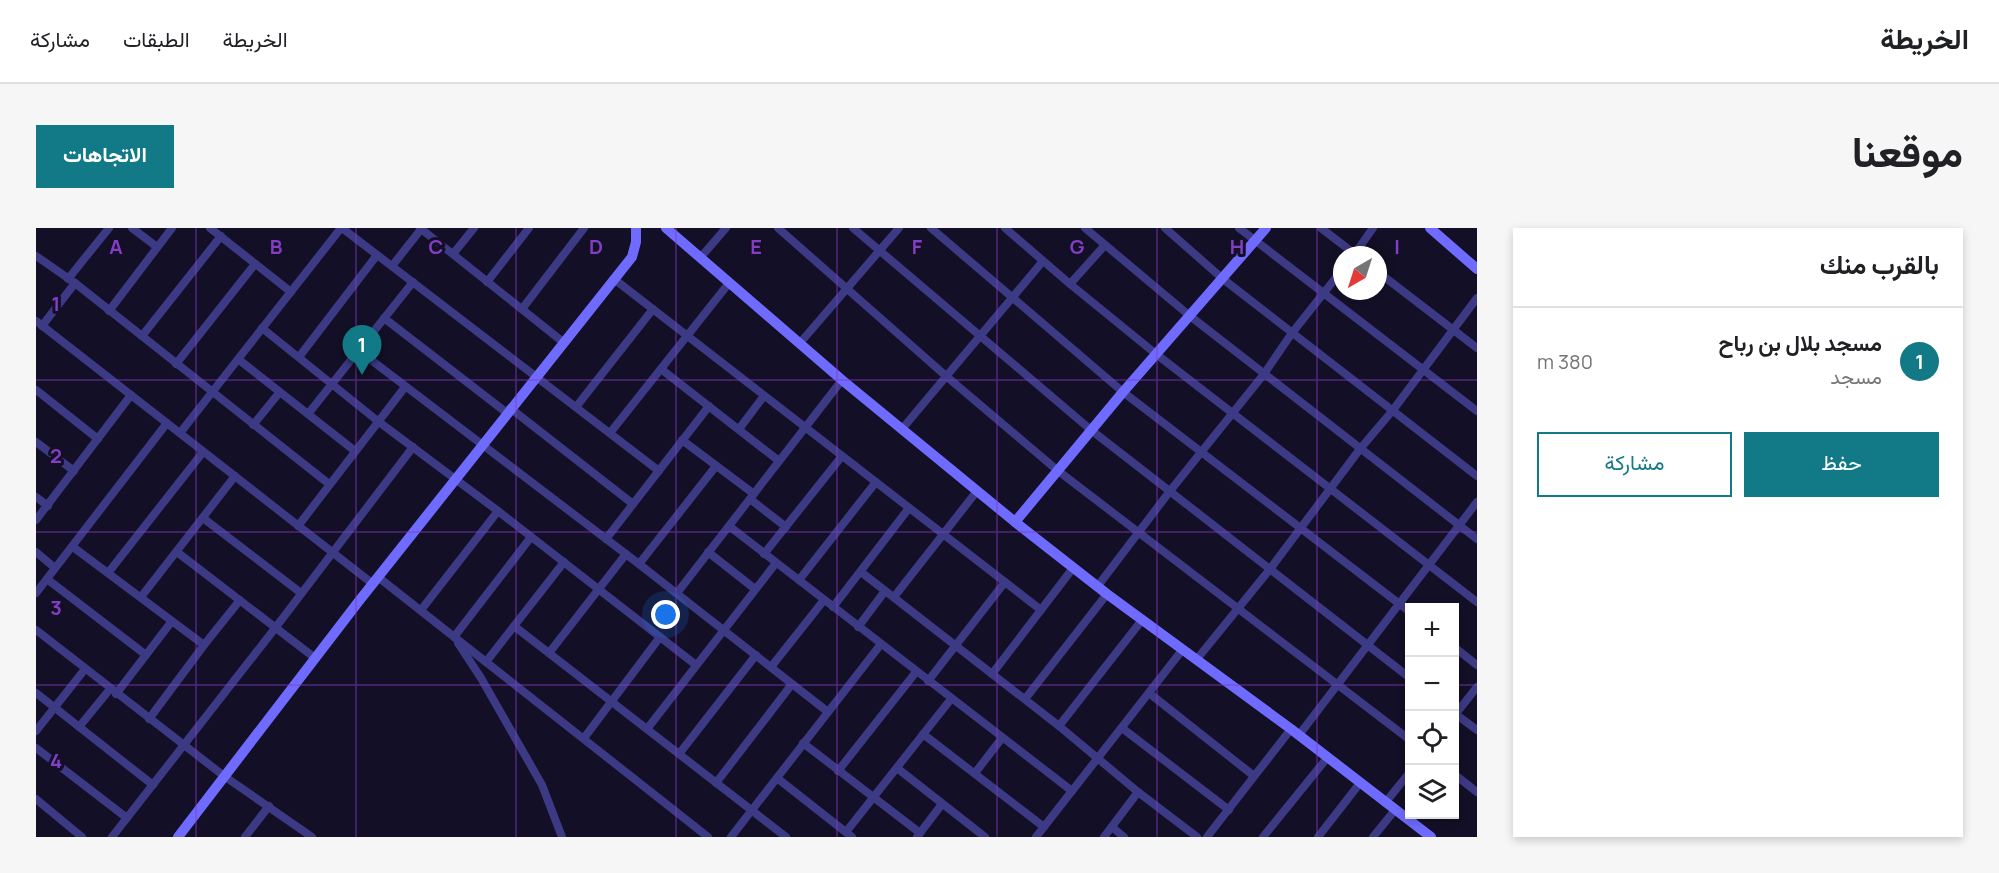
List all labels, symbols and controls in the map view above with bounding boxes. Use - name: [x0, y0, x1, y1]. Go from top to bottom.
- text: الخريطة: [1880, 19, 1969, 57]
- text: مشاركة: [30, 25, 90, 53]
- text: الطبقات: [123, 25, 190, 53]
- text: الخريطة: [223, 25, 288, 53]
- text: موقعنا: [1852, 122, 1963, 180]
- button: الاتجاهات: [36, 125, 174, 188]
- text: A: [109, 233, 123, 260]
- text: B: [270, 233, 283, 260]
- text: C: [429, 233, 443, 260]
- text: D: [589, 233, 603, 260]
- text: E: [750, 233, 762, 260]
- text: F: [912, 233, 923, 260]
- text: G: [1070, 233, 1085, 260]
- text: H: [1230, 233, 1244, 260]
- text: I: [1394, 233, 1400, 260]
- north arrow: [1333, 246, 1387, 300]
- text: بالقرب منك: [1820, 246, 1939, 282]
- text: 1: [52, 290, 60, 317]
- pin: 1: [342, 326, 382, 375]
- text: مسجد بلال بن رباح: [1718, 328, 1882, 358]
- text: 380 m: [1537, 348, 1593, 375]
- text: 1: [1915, 348, 1924, 375]
- text: مسجد: [1830, 363, 1882, 390]
- button: مشاركة: [1537, 432, 1732, 497]
- button: حفظ: [1744, 432, 1939, 497]
- text: 2: [50, 442, 62, 469]
- text: 3: [50, 594, 62, 621]
- your location: [651, 600, 680, 629]
- map controls: [1405, 603, 1459, 819]
- button: +: [1405, 603, 1459, 657]
- button: −: [1405, 657, 1459, 711]
- button: locate: [1405, 711, 1459, 765]
- text: 4: [50, 747, 62, 774]
- button: layers: [1405, 765, 1459, 819]

